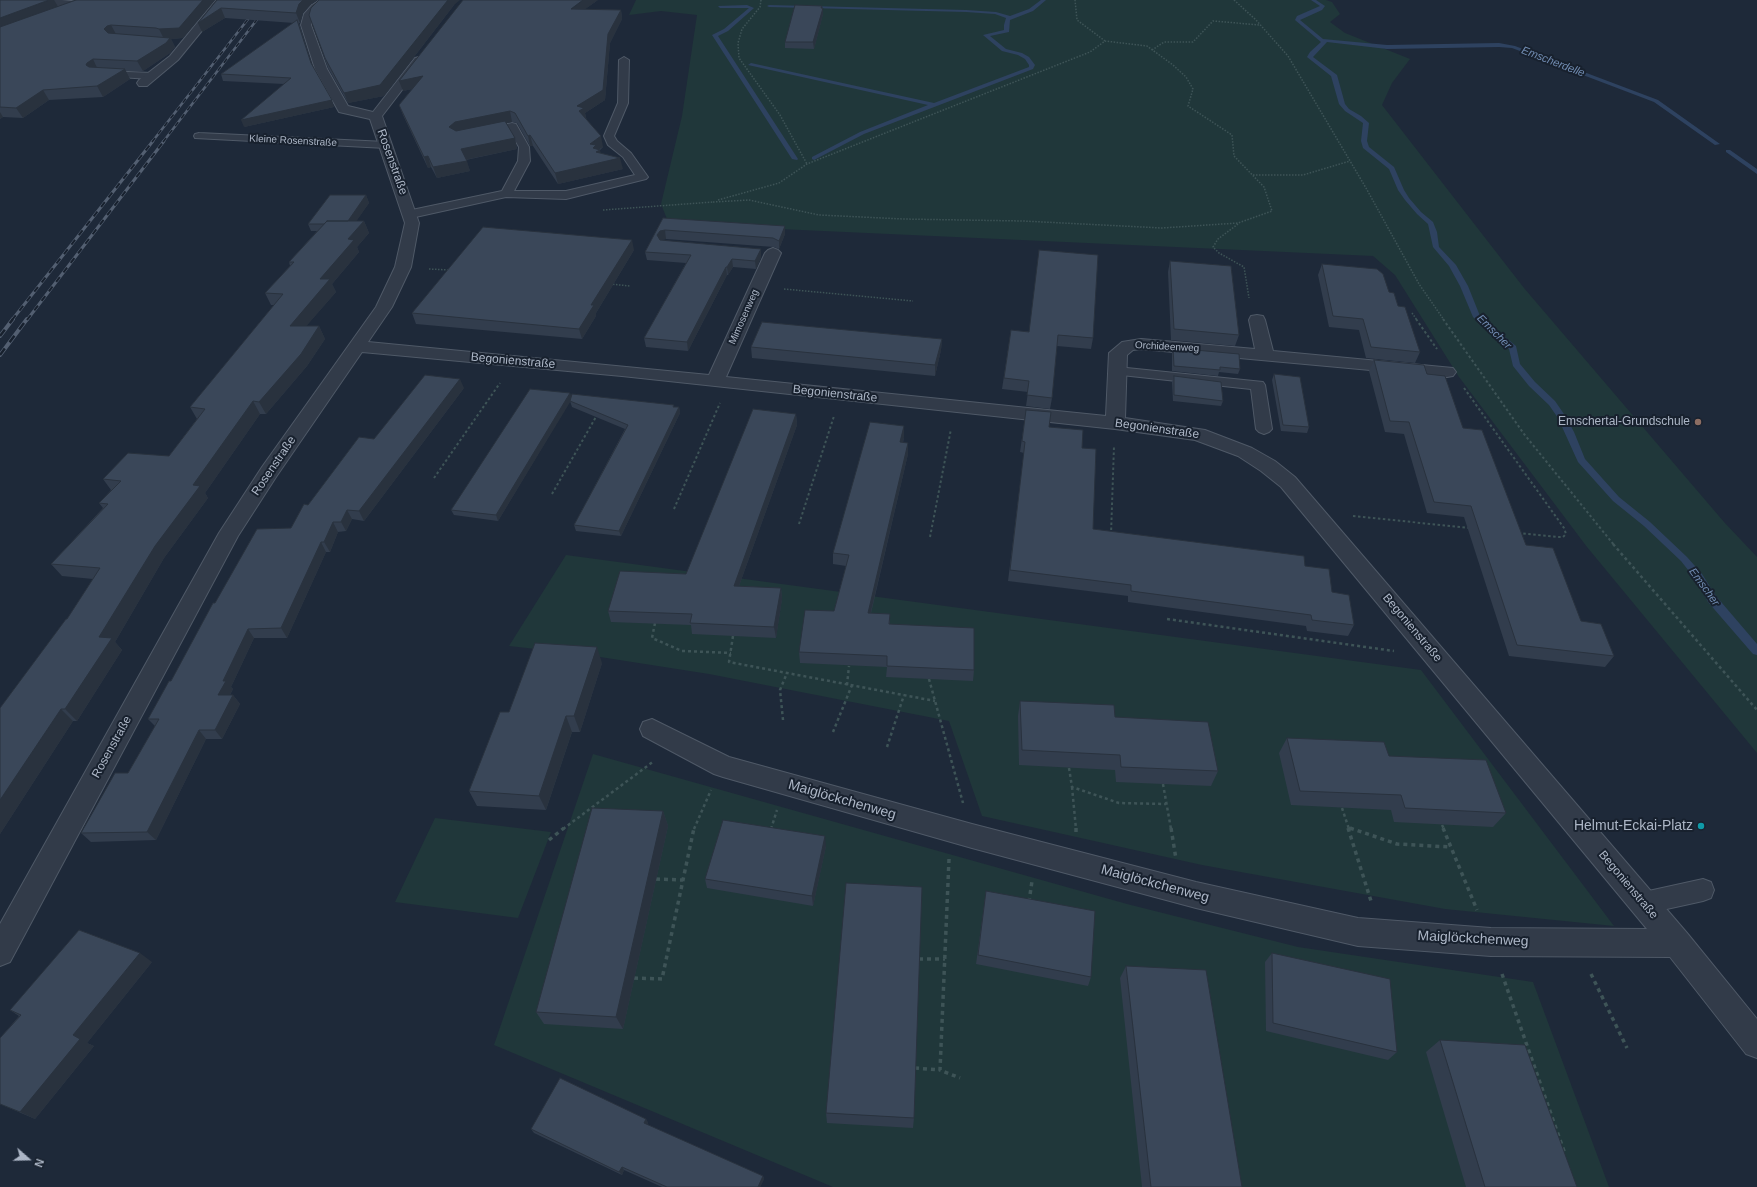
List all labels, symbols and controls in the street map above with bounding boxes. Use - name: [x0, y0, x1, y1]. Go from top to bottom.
- water label: Emscherdelle: [1520, 44, 1586, 80]
- street label: Rosenstraße: [373, 127, 411, 197]
- street label: Kleine Rosenstraße: [249, 133, 337, 149]
- street label: Mimosenweg: [727, 288, 761, 346]
- water label: Emscher: [1474, 312, 1514, 352]
- street label: Orchideenweg: [1134, 339, 1200, 355]
- street label: Begonienstraße: [470, 350, 556, 372]
- street label: Begonienstraße: [792, 382, 878, 406]
- place label: Emschertal-Grundschule: [1558, 415, 1690, 429]
- street label: Begonienstraße: [1114, 416, 1200, 442]
- marker: Emschertal-Grundschule: [1693, 417, 1703, 427]
- street label: Rosenstraße: [249, 433, 299, 499]
- water label: Emscher: [1686, 566, 1722, 608]
- street label: Begonienstraße: [1379, 591, 1445, 665]
- street label: Rosenstraße: [89, 713, 135, 781]
- street label: Maiglöckchenweg: [786, 777, 898, 823]
- place label: Helmut-Eckai-Platz: [1574, 818, 1693, 834]
- marker: Helmut-Eckai-Platz: [1696, 821, 1706, 831]
- street label: Begonienstraße: [1595, 848, 1661, 922]
- street label: Maiglöckchenweg: [1099, 861, 1211, 907]
- street label: Maiglöckchenweg: [1417, 928, 1529, 950]
- north arrow: [8, 1139, 48, 1179]
- text: N: [32, 1157, 46, 1169]

